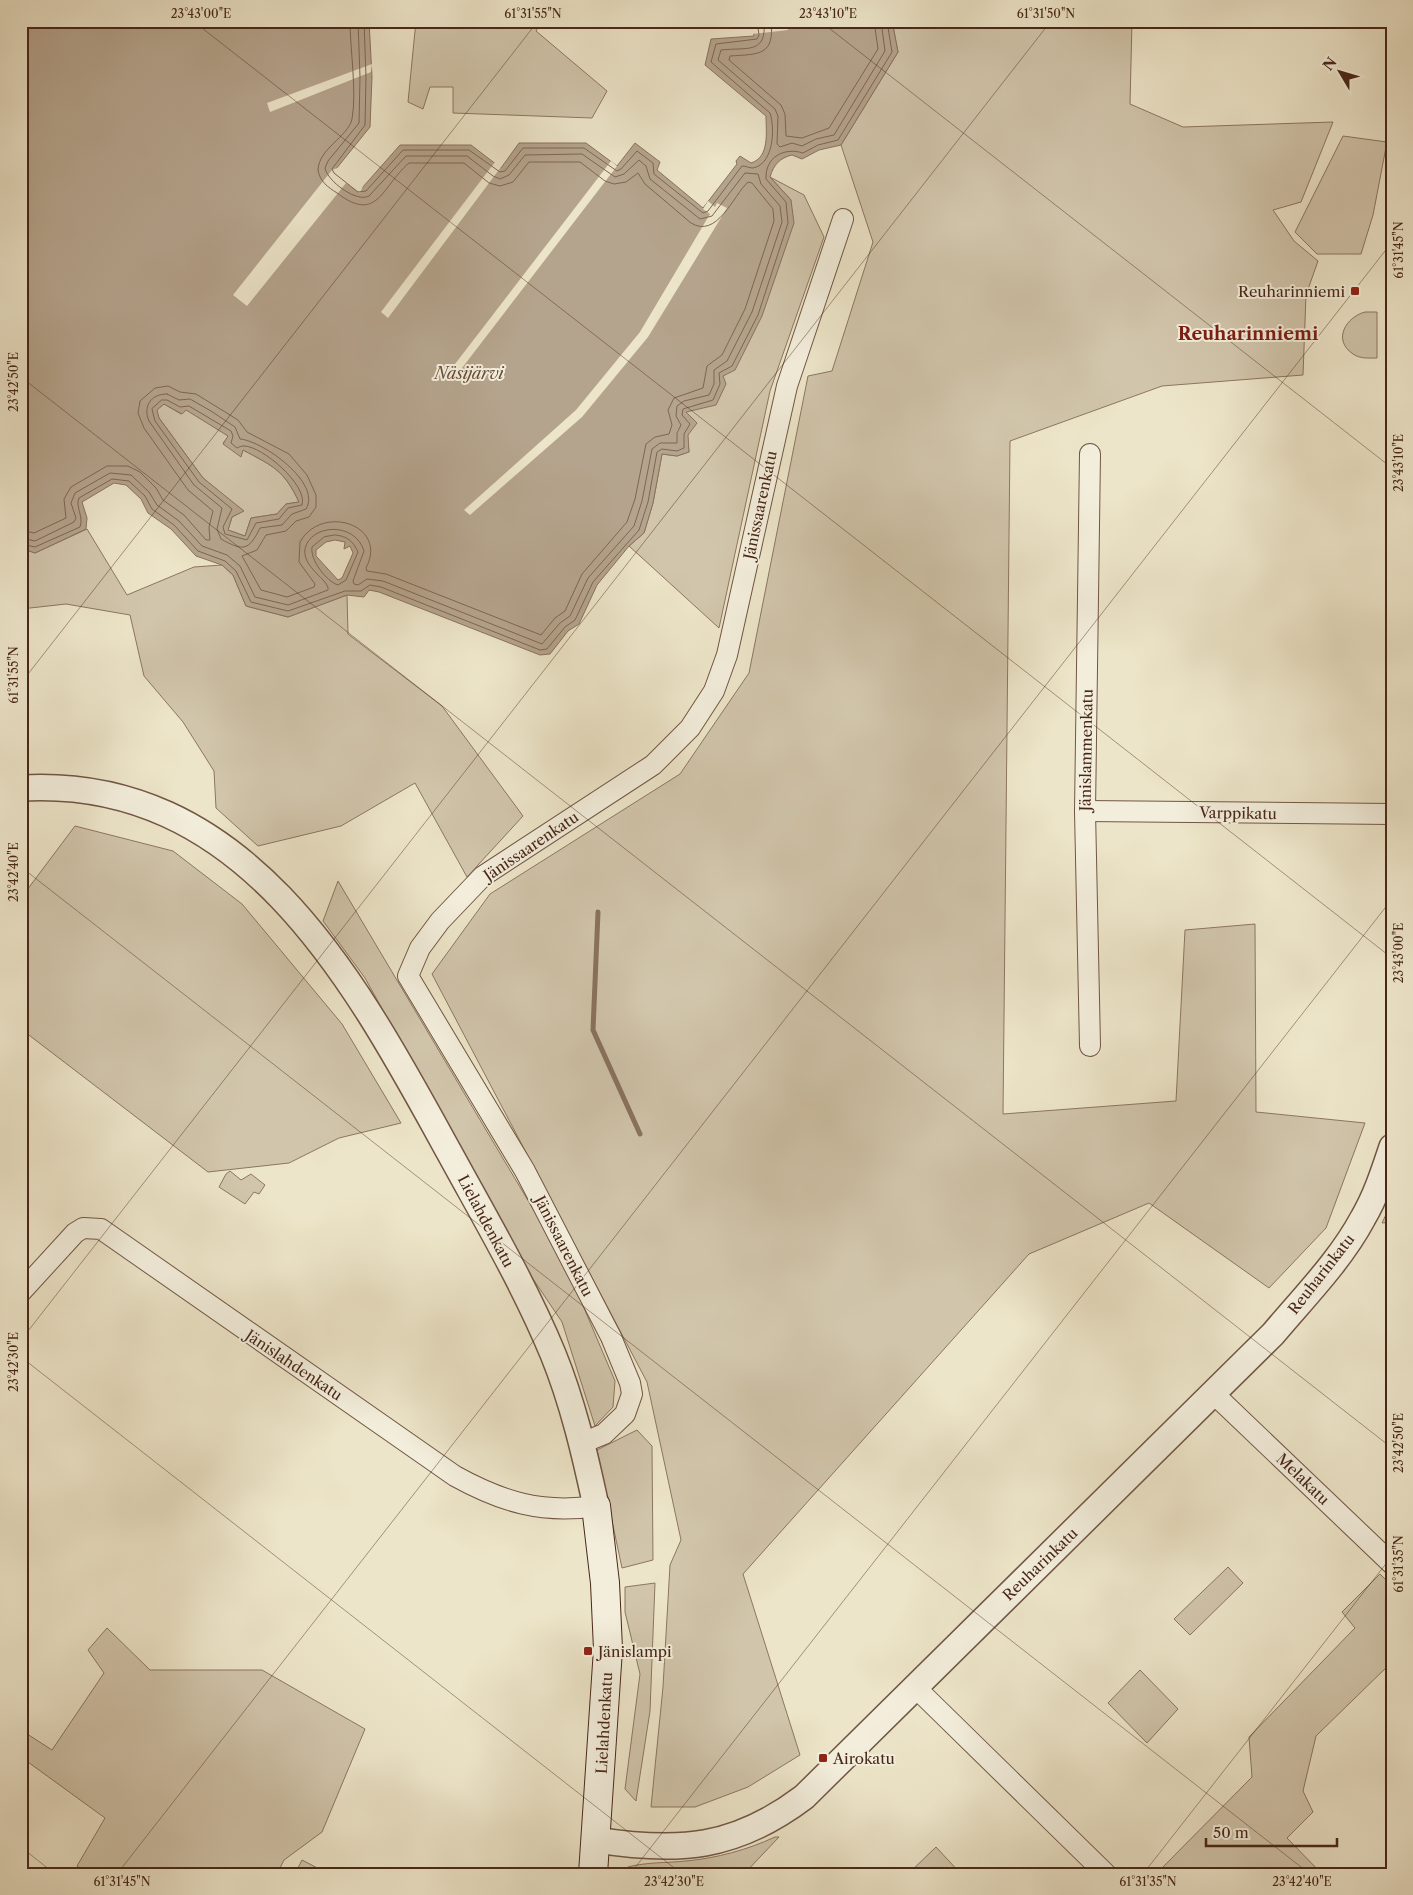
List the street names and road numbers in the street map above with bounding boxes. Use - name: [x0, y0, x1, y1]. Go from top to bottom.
- street label: Jänissaarenkatu: [739, 449, 781, 563]
- street label: Jänislammenkatu: [1075, 689, 1097, 813]
- street label: Varppikatu: [1198, 803, 1277, 823]
- street label: Jänissaarenkatu: [478, 807, 582, 886]
- street label: Lielahdenkatu: [454, 1171, 518, 1271]
- street label: Jänissaarenkatu: [530, 1191, 598, 1300]
- street label: Reuharinkatu: [1284, 1230, 1358, 1318]
- street label: Jänislahdenkatu: [240, 1324, 346, 1404]
- street label: Melakatu: [1273, 1449, 1333, 1509]
- street label: Reuharinkatu: [999, 1523, 1081, 1605]
- street label: Lielahdenkatu: [592, 1671, 616, 1775]

